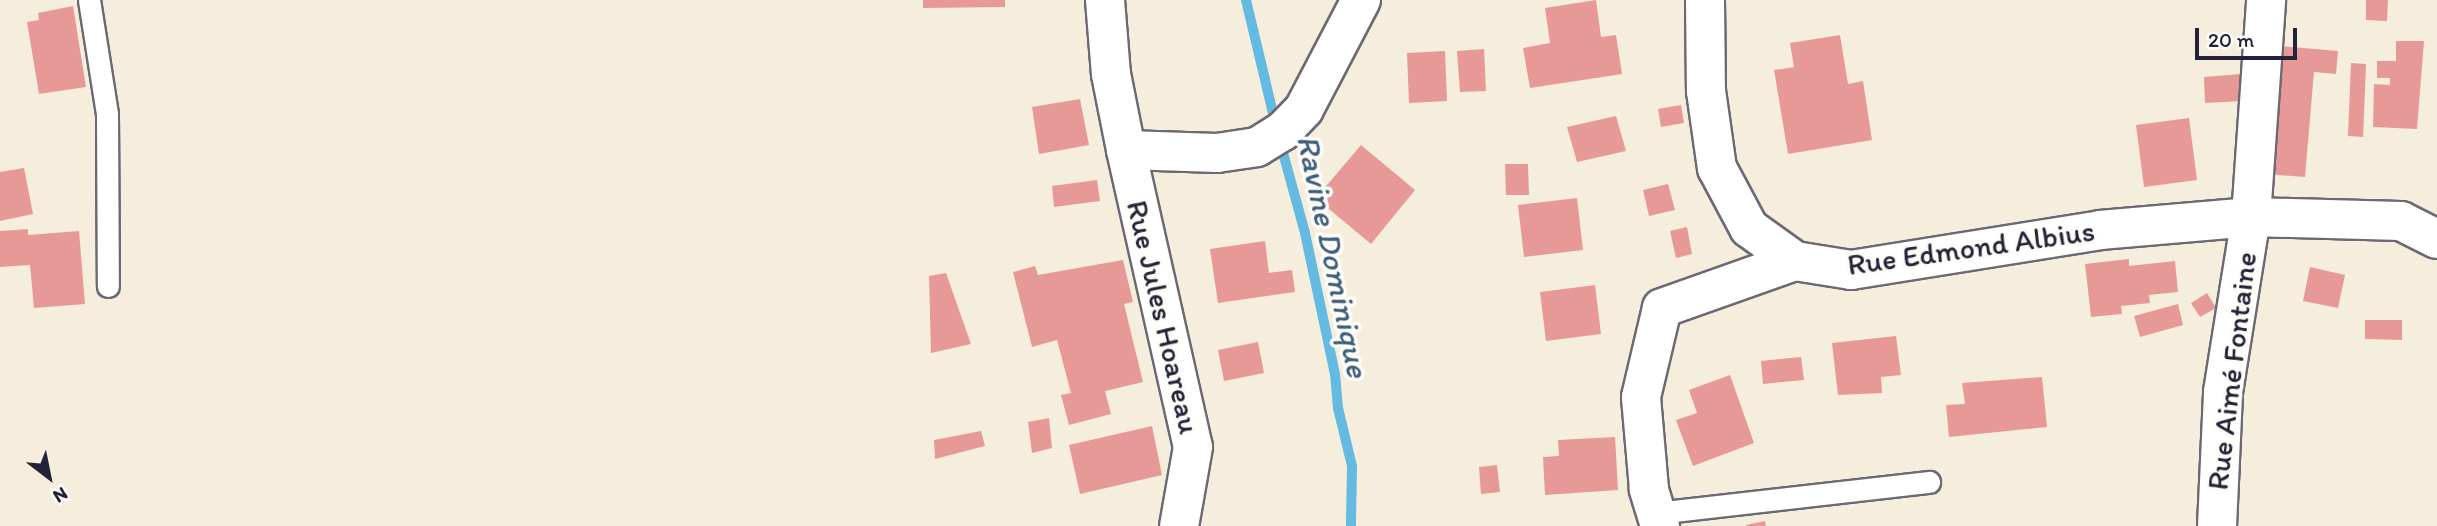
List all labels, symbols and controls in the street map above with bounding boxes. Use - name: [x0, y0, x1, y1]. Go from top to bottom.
- scale bar: [2199, 14, 2300, 58]
- text: 20 m: [2208, 27, 2254, 52]
- water label: Ravine Dominique: [1289, 132, 1377, 380]
- street label: Rue Jules Hoareau: [1119, 197, 1207, 437]
- street label: Rue Edmond Albius: [1845, 213, 2097, 283]
- street label: Rue Aimé Fontaine: [2199, 249, 2265, 493]
- north arrow: [14, 442, 84, 512]
- text: N: [49, 482, 72, 508]

